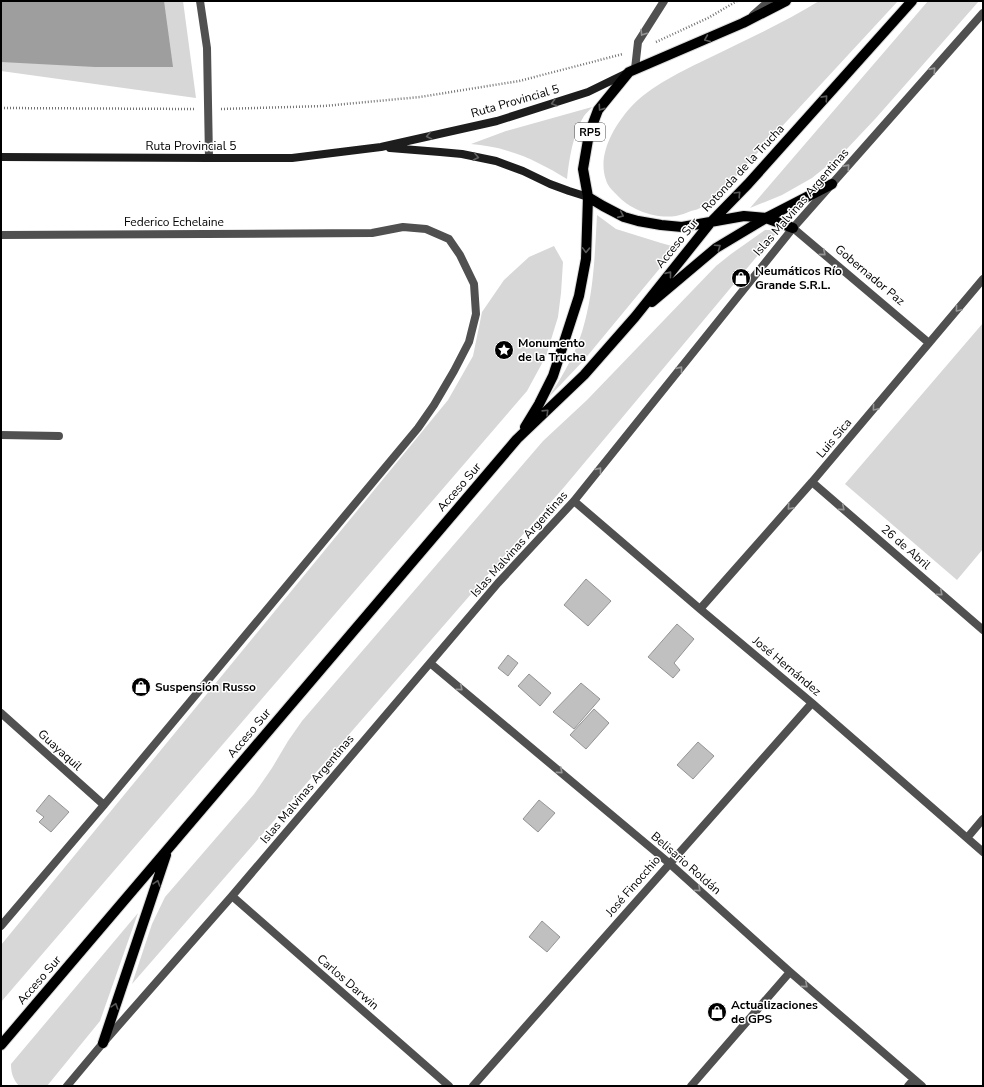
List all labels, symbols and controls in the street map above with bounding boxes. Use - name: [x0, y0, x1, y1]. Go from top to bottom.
- one-way arrow: [641, 29, 648, 36]
- one-way arrow: [703, 34, 710, 42]
- one-way arrow: [928, 67, 935, 74]
- street label: Ruta Provincial 5: [469, 81, 561, 121]
- one-way arrow: [821, 95, 828, 102]
- one-way arrow: [551, 98, 558, 106]
- one-way arrow: [599, 103, 606, 110]
- street label: Rotonda de la Trucha: [698, 121, 788, 215]
- road number: RP5: [575, 123, 605, 141]
- one-way arrow: [426, 132, 432, 140]
- street label: Ruta Provincial 5: [146, 138, 237, 154]
- street label: Islas Malvinas Argentinas: [750, 145, 852, 259]
- one-way arrow: [473, 152, 479, 161]
- one-way arrow: [842, 164, 849, 172]
- one-way arrow: [733, 191, 741, 199]
- one-way arrow: [616, 210, 624, 218]
- street label: Federico Echelaine: [124, 214, 224, 230]
- street label: Acceso Sur: [652, 214, 702, 271]
- street label: Gobernador Paz: [832, 241, 909, 309]
- one-way arrow: [714, 245, 721, 252]
- one-way arrow: [582, 247, 591, 253]
- one-way arrow: [818, 248, 825, 255]
- place label: Neumáticos Río Grande S.R.L.: [755, 263, 842, 293]
- shop icon: Neumáticos Río Grande S.R.L.: [730, 267, 752, 289]
- one-way arrow: [665, 271, 672, 278]
- one-way arrow: [956, 304, 963, 311]
- place label: Monumento de la Trucha: [518, 335, 586, 365]
- place icon: Monumento de la Trucha: [493, 339, 515, 361]
- one-way arrow: [675, 366, 682, 374]
- one-way arrow: [872, 404, 879, 411]
- one-way arrow: [541, 410, 548, 417]
- street label: Luis Sica: [813, 415, 855, 461]
- street label: Acceso Sur: [433, 459, 485, 515]
- one-way arrow: [594, 468, 601, 475]
- street label: Islas Malvinas Argentinas: [467, 487, 571, 601]
- one-way arrow: [788, 503, 795, 510]
- one-way arrow: [837, 503, 845, 511]
- street label: 26 de Abril: [878, 521, 934, 573]
- one-way arrow: [935, 588, 943, 596]
- street label: José Hernández: [749, 632, 825, 700]
- shop icon: Suspensión Russo: [130, 676, 152, 698]
- place label: Suspensión Russo: [155, 679, 256, 695]
- one-way arrow: [455, 683, 463, 690]
- street label: Acceso Sur: [224, 704, 275, 761]
- street label: Guayaquil: [35, 726, 86, 774]
- street label: Islas Malvinas Argentinas: [257, 731, 358, 847]
- one-way arrow: [555, 767, 562, 774]
- street label: Belisario Roldán: [648, 828, 724, 898]
- street label: José Finocchio: [601, 852, 664, 921]
- one-way arrow: [152, 880, 161, 887]
- one-way arrow: [693, 884, 701, 892]
- street label: Carlos Darwin: [314, 951, 382, 1013]
- street label: Acceso Sur: [13, 952, 65, 1008]
- one-way arrow: [800, 981, 808, 988]
- place label: Actualizaciones de GPS: [731, 997, 818, 1027]
- shop icon: Actualizaciones de GPS: [706, 1001, 728, 1023]
- one-way arrow: [110, 1003, 119, 1010]

